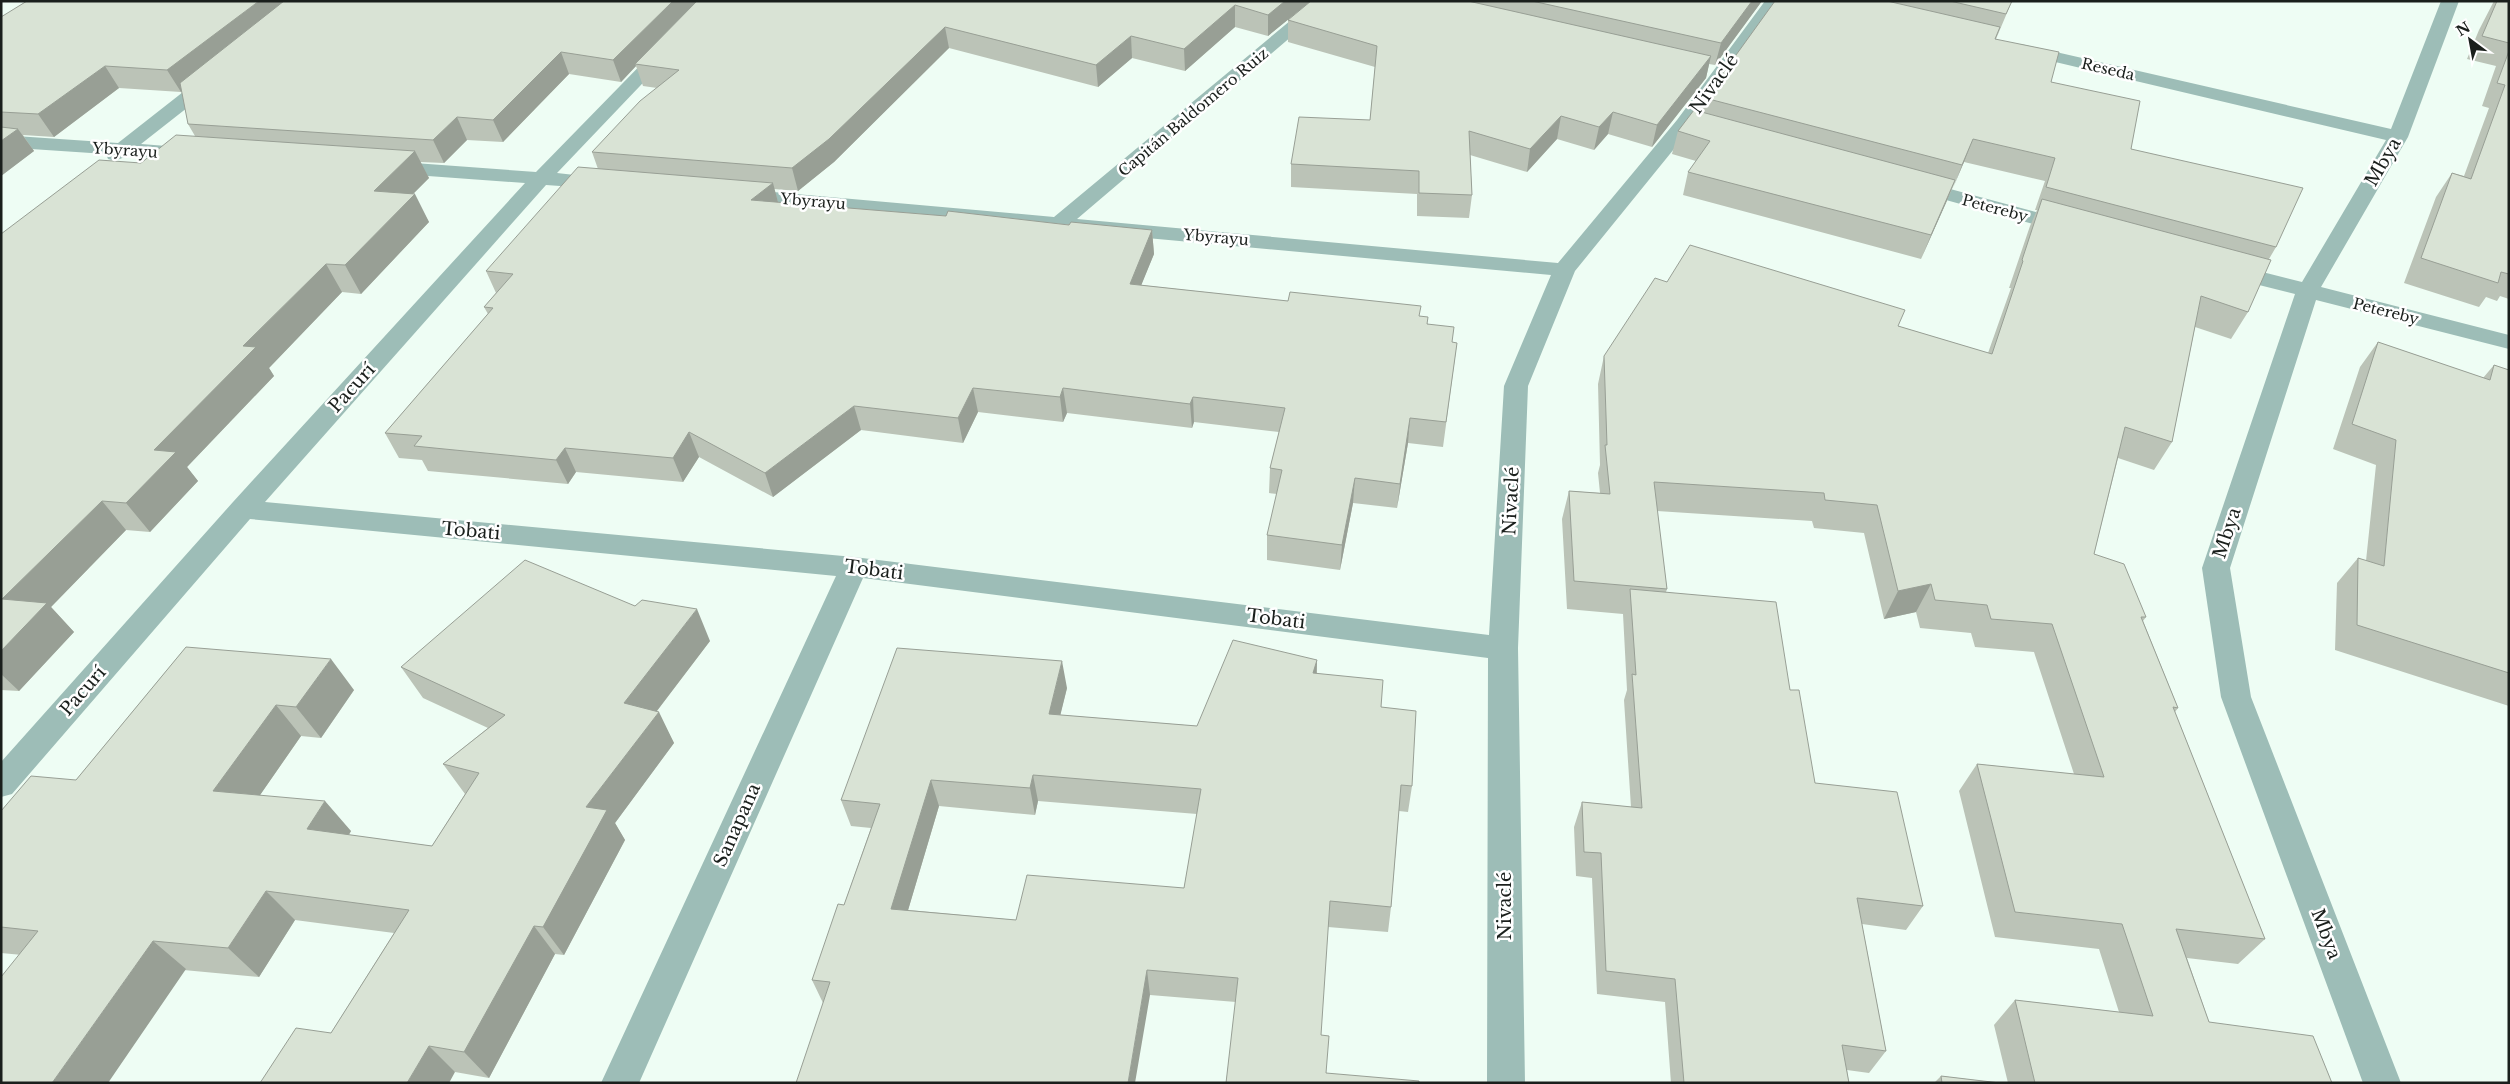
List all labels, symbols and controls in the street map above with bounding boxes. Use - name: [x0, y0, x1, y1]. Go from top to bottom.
- north arrow: [2445, 15, 2495, 65]
- text: N: [2453, 18, 2473, 40]
- street label: Capitán Baldomero Ruiz: [1114, 44, 1272, 180]
- street label: Nivaclé: [1685, 50, 1743, 118]
- street label: Reseda: [2079, 54, 2137, 85]
- street label: Mbya: [2360, 134, 2406, 190]
- street label: Ybyrayu: [91, 138, 158, 162]
- street label: Ybyrayu: [779, 189, 846, 213]
- street label: Petereby: [1960, 190, 2030, 226]
- street label: Ybyrayu: [1182, 225, 1249, 249]
- street label: Petereby: [2351, 294, 2421, 328]
- street label: Pacurí: [324, 358, 380, 417]
- street label: Nivaclé: [1498, 466, 1524, 536]
- street label: Mbya: [2208, 505, 2246, 561]
- street label: Tobati: [441, 517, 501, 545]
- street label: Tobati: [843, 555, 905, 585]
- street label: Tobati: [1245, 604, 1307, 634]
- street label: Pacurí: [55, 661, 111, 720]
- street label: Sanapana: [709, 780, 765, 870]
- street label: Nivaclé: [1494, 872, 1516, 940]
- street label: Mbya: [2306, 906, 2346, 962]

